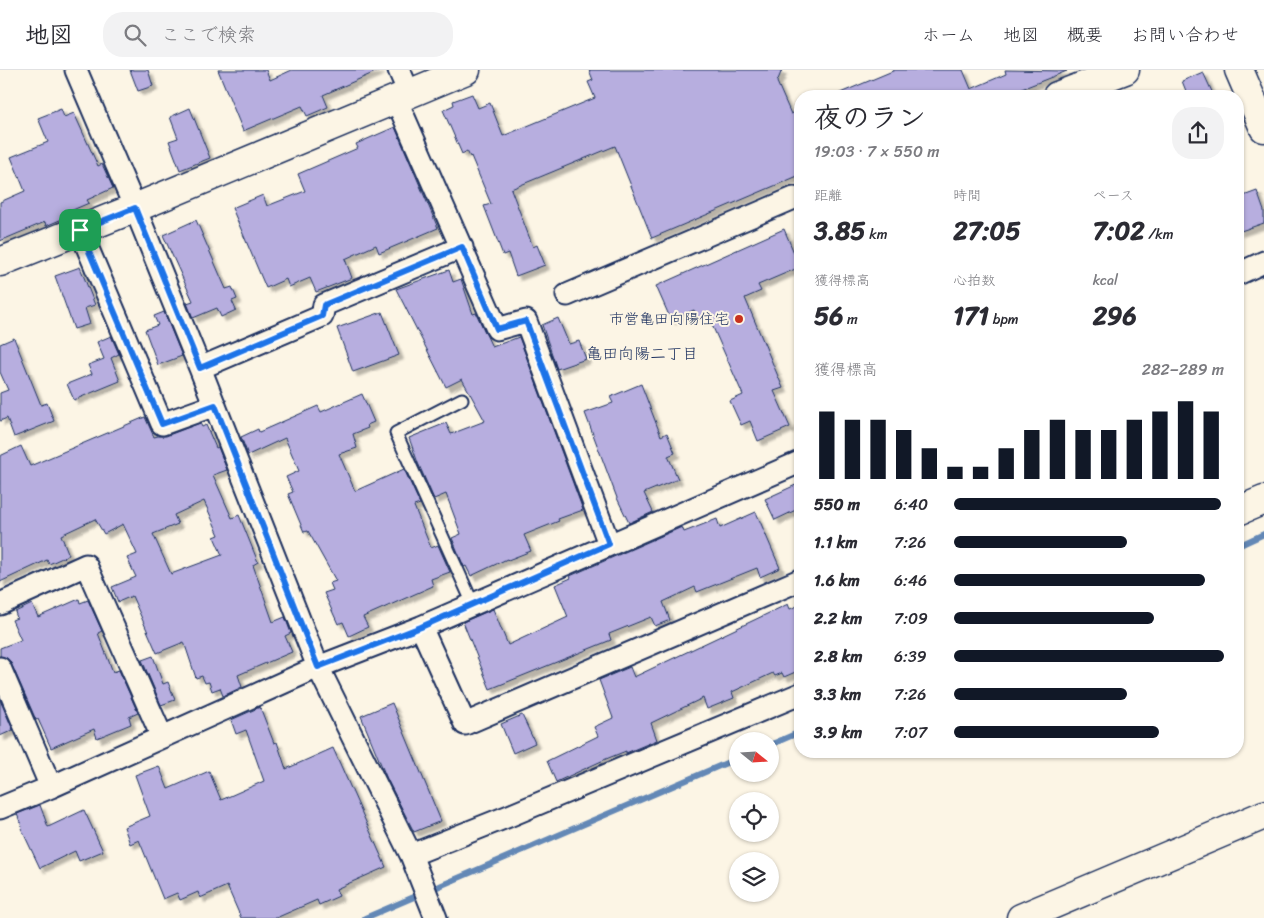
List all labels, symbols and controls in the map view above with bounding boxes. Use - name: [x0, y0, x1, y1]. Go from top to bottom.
- search box: [103, 12, 453, 57]
- text: 地図: [25, 14, 73, 56]
- text: ここで検索: [161, 18, 256, 51]
- text: ホーム: [922, 19, 975, 51]
- text: 地図: [1003, 19, 1039, 51]
- text: 概要: [1067, 19, 1103, 51]
- text: お問い合わせ: [1131, 19, 1239, 51]
- icon: search: [121, 21, 149, 49]
- text: 夜のラン: [814, 93, 926, 142]
- button: share: [1172, 107, 1224, 159]
- text: 19:03 · 7 × 550 m: [814, 137, 940, 166]
- text: 距離: [814, 183, 842, 208]
- text: 時間: [953, 183, 981, 208]
- text: ペース: [1093, 183, 1134, 208]
- text: 3.85: [814, 208, 866, 253]
- text: 27:05: [953, 208, 1021, 253]
- text: 7:02: [1093, 208, 1145, 253]
- pin: [59, 209, 101, 251]
- icon: arrive: [66, 216, 94, 244]
- text: km: [866, 222, 887, 247]
- text: /km: [1145, 222, 1174, 247]
- text: 獲得標高: [814, 268, 870, 293]
- text: 心拍数: [953, 268, 995, 293]
- text: kcal: [1093, 268, 1118, 293]
- text: 56: [814, 293, 843, 338]
- text: 171: [953, 293, 989, 338]
- text: 296: [1093, 293, 1137, 338]
- place label: 市営亀田向陽住宅: [609, 306, 729, 332]
- text: m: [843, 307, 858, 332]
- text: bpm: [989, 307, 1019, 332]
- marker: 市営亀田向陽住宅: [733, 313, 745, 325]
- district label: 亀田向陽二丁目: [586, 339, 698, 368]
- text: 獲得標高: [814, 355, 878, 384]
- text: 282–289 m: [1142, 355, 1224, 384]
- text: 550 m: [814, 490, 860, 519]
- text: 6:40: [894, 490, 928, 519]
- text: 1.1 km: [814, 528, 858, 557]
- text: 7:26: [894, 528, 926, 557]
- text: 1.6 km: [814, 566, 860, 595]
- text: 6:46: [894, 566, 927, 595]
- text: 2.2 km: [814, 604, 862, 633]
- text: 7:09: [894, 604, 928, 633]
- text: 2.8 km: [814, 642, 863, 671]
- text: 6:39: [894, 642, 927, 671]
- text: 3.3 km: [814, 680, 861, 709]
- text: 7:26: [894, 680, 926, 709]
- text: 3.9 km: [814, 718, 862, 747]
- text: 7:07: [894, 718, 927, 747]
- north arrow: [729, 732, 779, 782]
- map controls: [729, 732, 779, 902]
- button: locate: [729, 792, 779, 842]
- button: layers: [729, 852, 779, 902]

